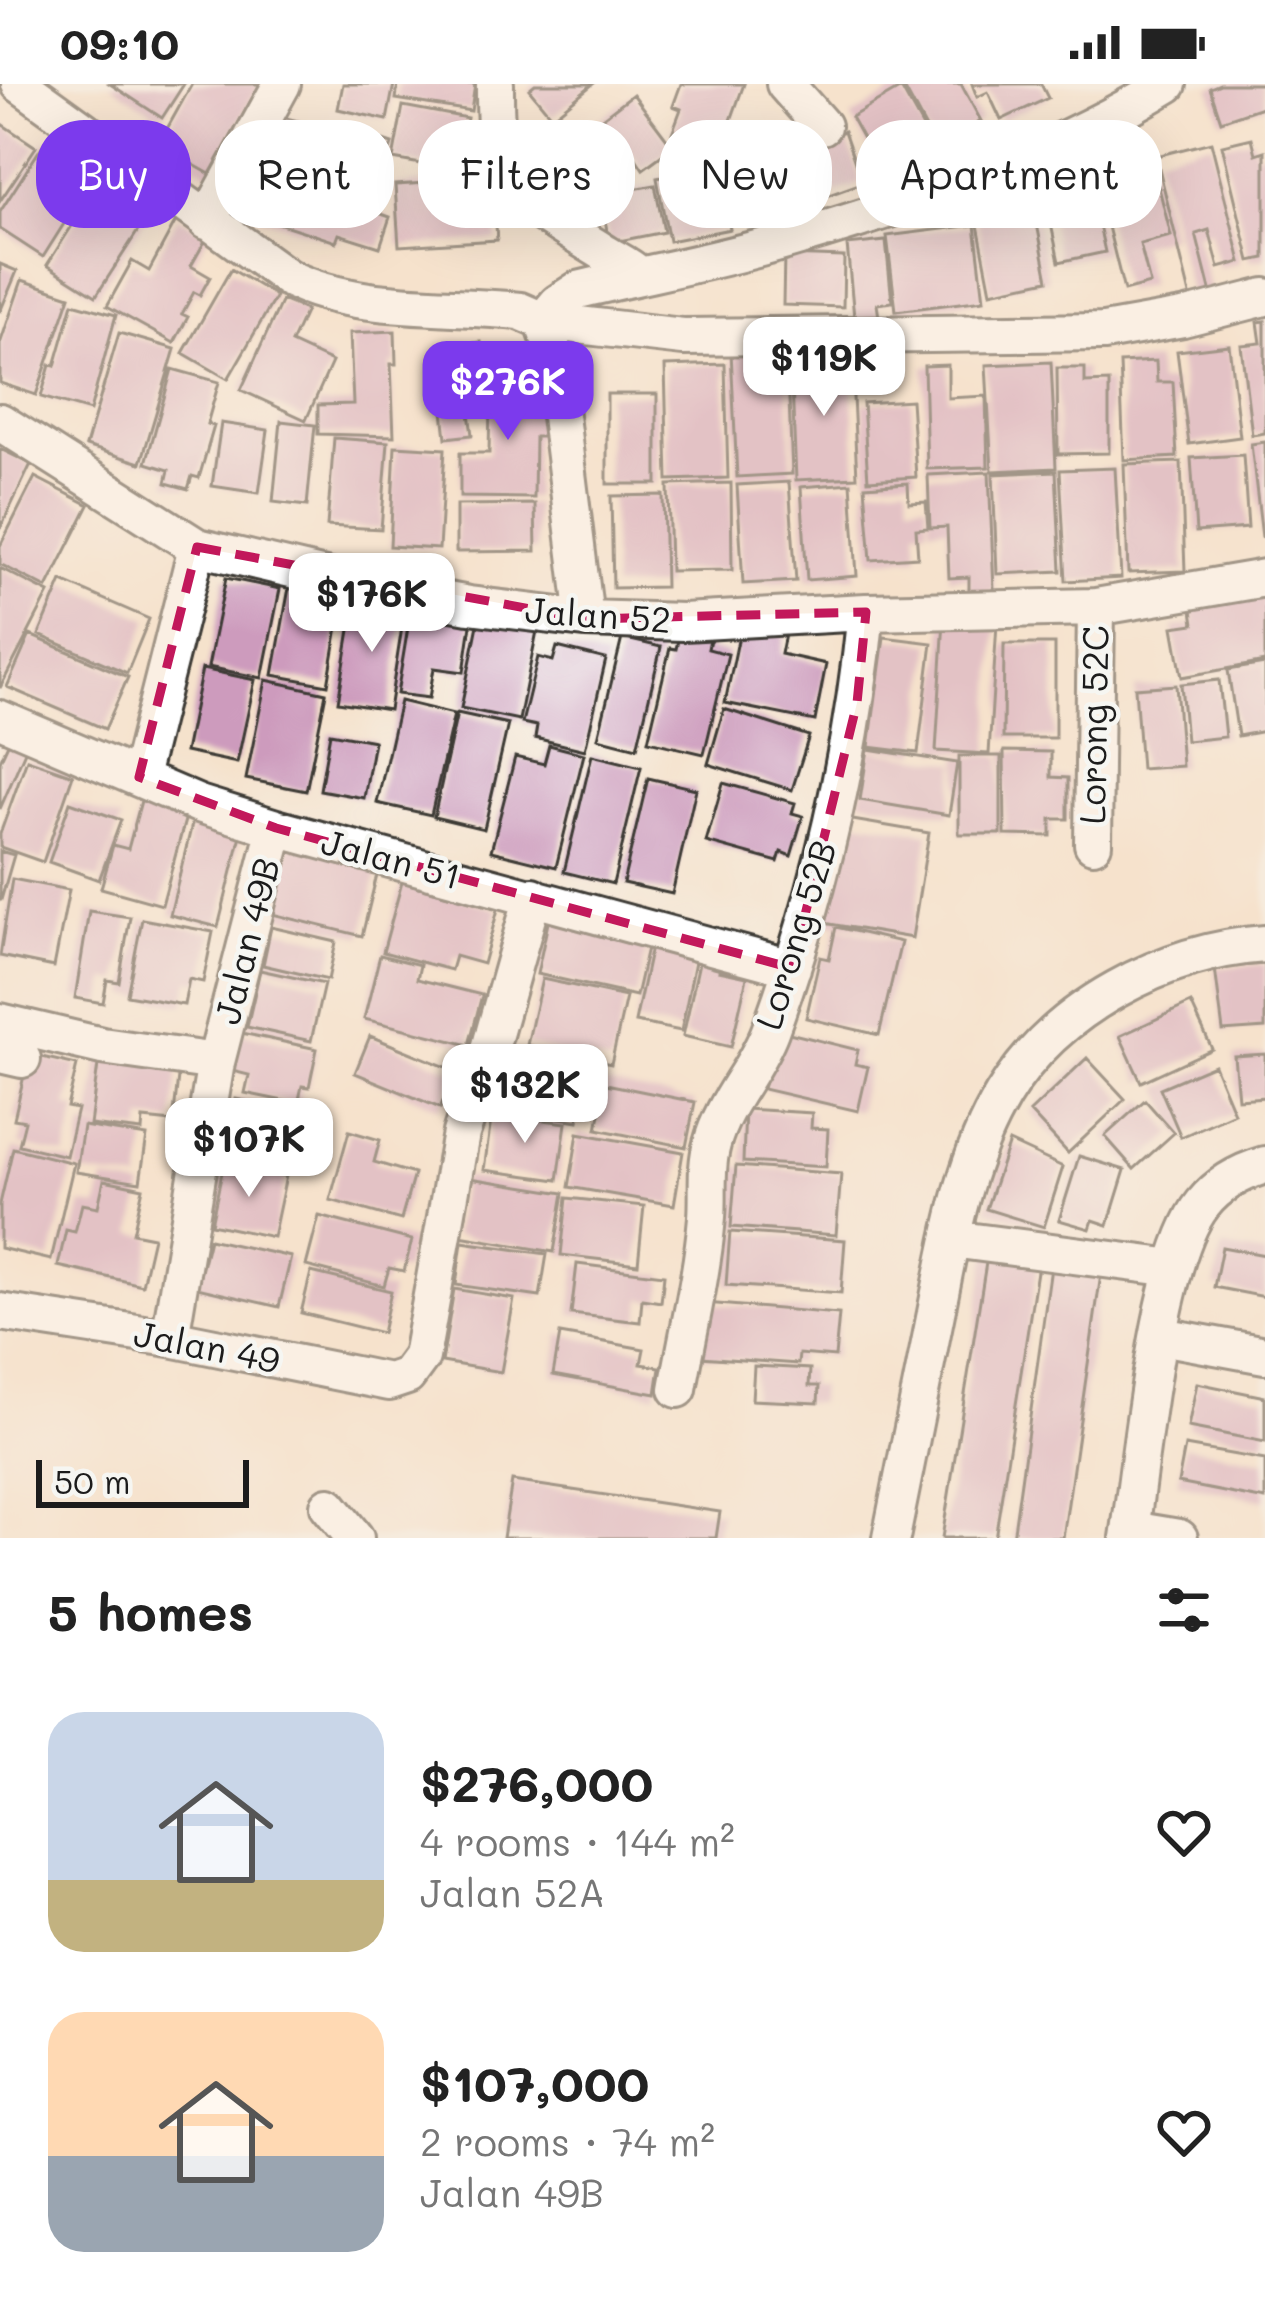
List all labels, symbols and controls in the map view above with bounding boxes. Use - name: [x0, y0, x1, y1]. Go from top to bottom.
- text: 09:10: [60, 13, 179, 71]
- chip: Buy: [36, 120, 191, 228]
- chip: Rent: [215, 120, 394, 228]
- chip: Filters: [418, 120, 635, 228]
- chip: New: [659, 120, 832, 228]
- chip: Apartment: [856, 120, 1162, 228]
- pin: $119K: [740, 317, 908, 419]
- text: $119K: [770, 330, 878, 381]
- pin: $276K: [424, 341, 592, 443]
- text: $276K: [450, 354, 566, 405]
- pin: $176K: [288, 553, 456, 655]
- text: $176K: [316, 566, 428, 617]
- street label: Jalan 52: [524, 585, 673, 642]
- street label: Lorong 52C: [1067, 625, 1118, 825]
- street label: Jalan 51: [317, 816, 466, 899]
- street label: Lorong 52B: [744, 834, 846, 1035]
- street label: Jalan 49B: [202, 853, 289, 1029]
- pin: $132K: [441, 1044, 609, 1146]
- text: $132K: [469, 1057, 581, 1108]
- pin: $107K: [165, 1098, 333, 1200]
- text: $107K: [192, 1111, 306, 1162]
- street label: Jalan 49: [130, 1308, 284, 1383]
- scale bar: [36, 1454, 249, 1507]
- text: 50 m: [54, 1459, 130, 1502]
- text: 5 homes: [48, 1577, 253, 1644]
- icon: filters: [1151, 1577, 1217, 1643]
- text: $276,000: [420, 1748, 653, 1815]
- icon: home: [144, 1760, 288, 1904]
- icon: heart: [1151, 1799, 1217, 1865]
- text: 4 rooms · 144 m²: [420, 1815, 735, 1866]
- text: Jalan 52A: [420, 1866, 605, 1917]
- text: $107,000: [420, 2048, 649, 2115]
- icon: home: [144, 2060, 288, 2204]
- icon: heart: [1151, 2099, 1217, 2165]
- text: 2 rooms · 74 m²: [420, 2115, 715, 2166]
- text: Jalan 49B: [420, 2166, 604, 2217]

